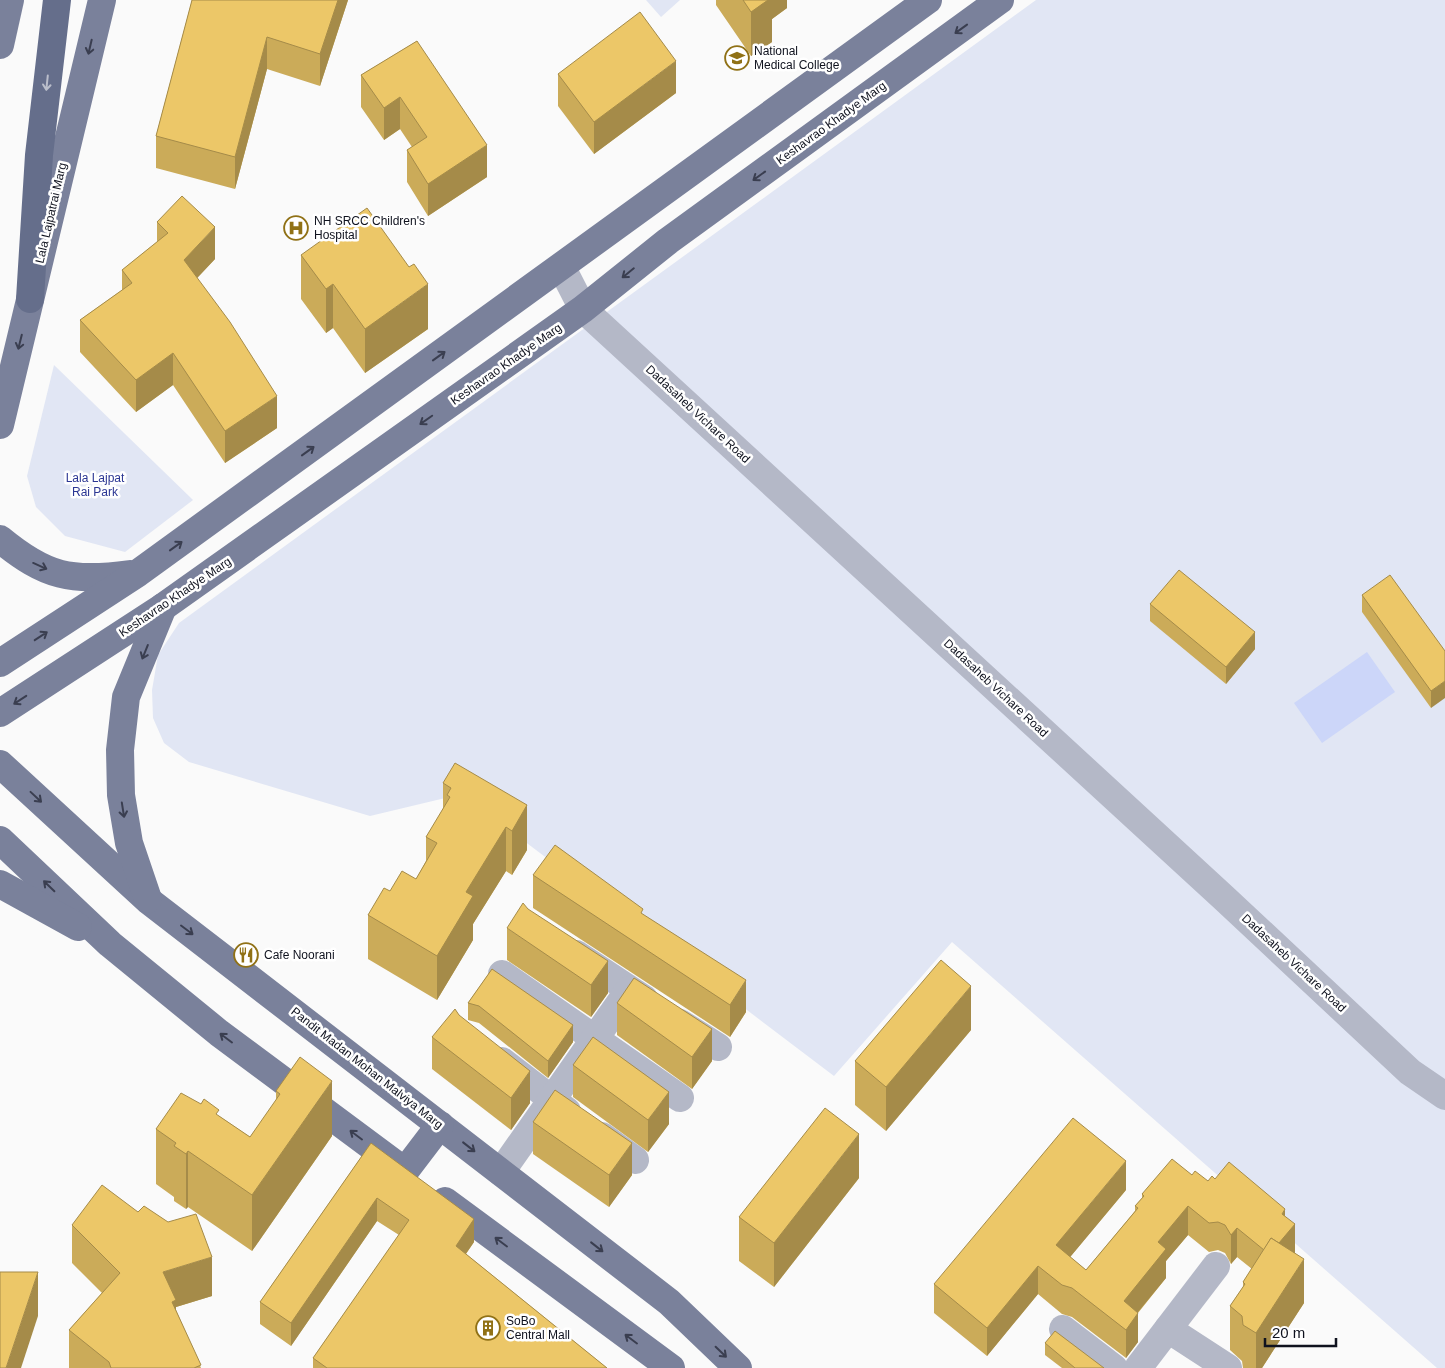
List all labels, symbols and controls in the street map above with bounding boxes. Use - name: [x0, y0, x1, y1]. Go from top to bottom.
- one-way arrow: [954, 24, 968, 34]
- one-way arrow: [85, 39, 94, 55]
- place label: National Medical College: [754, 44, 840, 72]
- school or university icon: National Medical College: [724, 45, 750, 71]
- one-way arrow: [42, 75, 51, 91]
- street label: Keshavrao Khadye Marg: [773, 79, 889, 167]
- street label: Lala Lajpatrai Marg: [33, 161, 69, 265]
- one-way arrow: [752, 171, 766, 181]
- place label: NH SRCC Children's Hospital: [314, 214, 425, 242]
- hospital icon: NH SRCC Children's Hospital: [283, 215, 309, 241]
- one-way arrow: [622, 267, 635, 278]
- street label: Keshavrao Khadye Marg: [448, 320, 564, 408]
- one-way arrow: [15, 333, 24, 349]
- one-way arrow: [432, 351, 446, 361]
- street label: Dadasaheb Vichare Road: [643, 362, 753, 466]
- one-way arrow: [420, 415, 434, 425]
- one-way arrow: [301, 446, 315, 456]
- park label: Lala Lajpat Rai Park: [66, 471, 125, 499]
- one-way arrow: [169, 541, 183, 551]
- street label: Keshavrao Khadye Marg: [116, 554, 234, 640]
- one-way arrow: [32, 561, 47, 571]
- one-way arrow: [34, 631, 48, 641]
- street label: Dadasaheb Vichare Road: [941, 636, 1051, 740]
- one-way arrow: [140, 644, 149, 659]
- one-way arrow: [13, 695, 27, 705]
- one-way arrow: [29, 791, 42, 803]
- one-way arrow: [119, 802, 129, 818]
- one-way arrow: [43, 880, 56, 892]
- street label: Dadasaheb Vichare Road: [1239, 911, 1349, 1015]
- one-way arrow: [181, 925, 194, 936]
- restaurant icon: Cafe Noorani: [233, 942, 259, 968]
- place label: Cafe Noorani: [264, 948, 335, 962]
- street label: Pandit Madan Mohan Malviya Marg: [288, 1004, 446, 1132]
- one-way arrow: [219, 1033, 233, 1043]
- one-way arrow: [349, 1130, 363, 1140]
- one-way arrow: [462, 1142, 476, 1152]
- one-way arrow: [494, 1237, 508, 1247]
- one-way arrow: [590, 1241, 603, 1252]
- place label: SoBo Central Mall: [506, 1314, 570, 1342]
- building icon: SoBo Central Mall: [475, 1315, 501, 1341]
- scale bar: [1265, 1316, 1336, 1348]
- text: 20 m: [1272, 1324, 1305, 1341]
- one-way arrow: [624, 1334, 638, 1344]
- one-way arrow: [714, 1346, 727, 1358]

